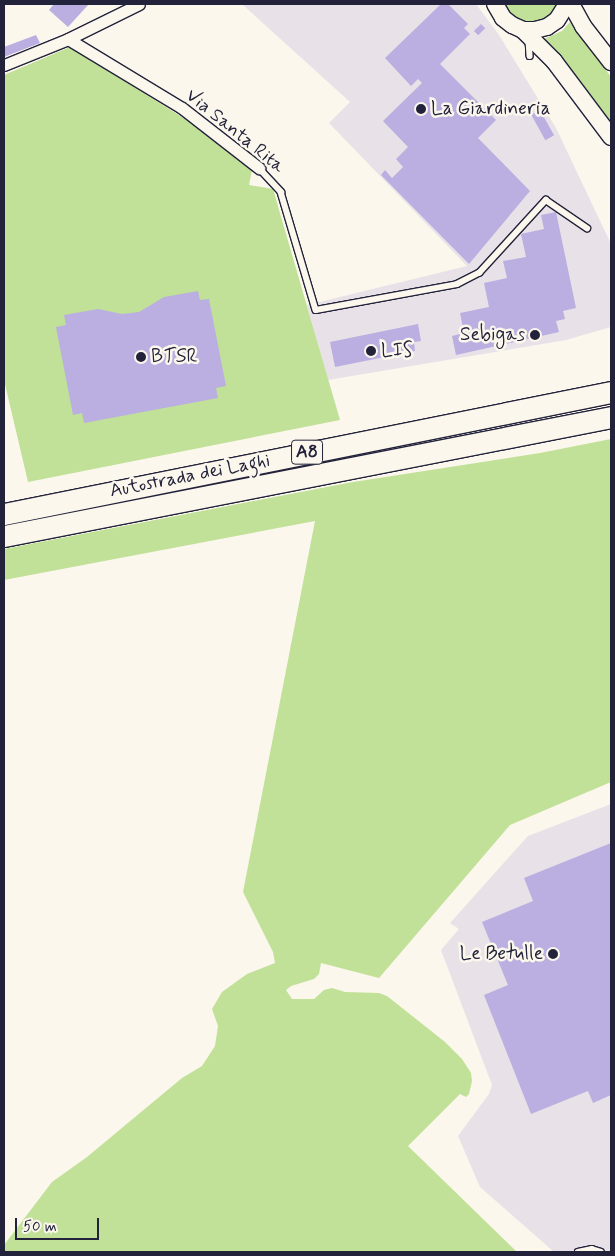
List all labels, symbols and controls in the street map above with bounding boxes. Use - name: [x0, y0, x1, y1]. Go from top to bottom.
- street label: Via Santa Rita: [183, 86, 287, 176]
- place label: La Giardineria: [431, 98, 548, 120]
- marker: La Giardineria: [415, 103, 427, 115]
- place label: Sebigas: [460, 324, 525, 346]
- marker: Sebigas: [529, 329, 541, 341]
- place label: LIS: [381, 340, 412, 362]
- marker: LIS: [365, 345, 377, 357]
- place label: BTSR: [151, 346, 198, 368]
- marker: BTSR: [135, 351, 147, 363]
- road number: A8: [291, 437, 323, 468]
- street label: Autostrada dei Laghi: [108, 449, 272, 503]
- place label: Le Betulle: [459, 943, 543, 965]
- marker: Le Betulle: [547, 948, 559, 960]
- scale bar: [18, 1208, 101, 1240]
- text: 50 m: [23, 1217, 57, 1237]

